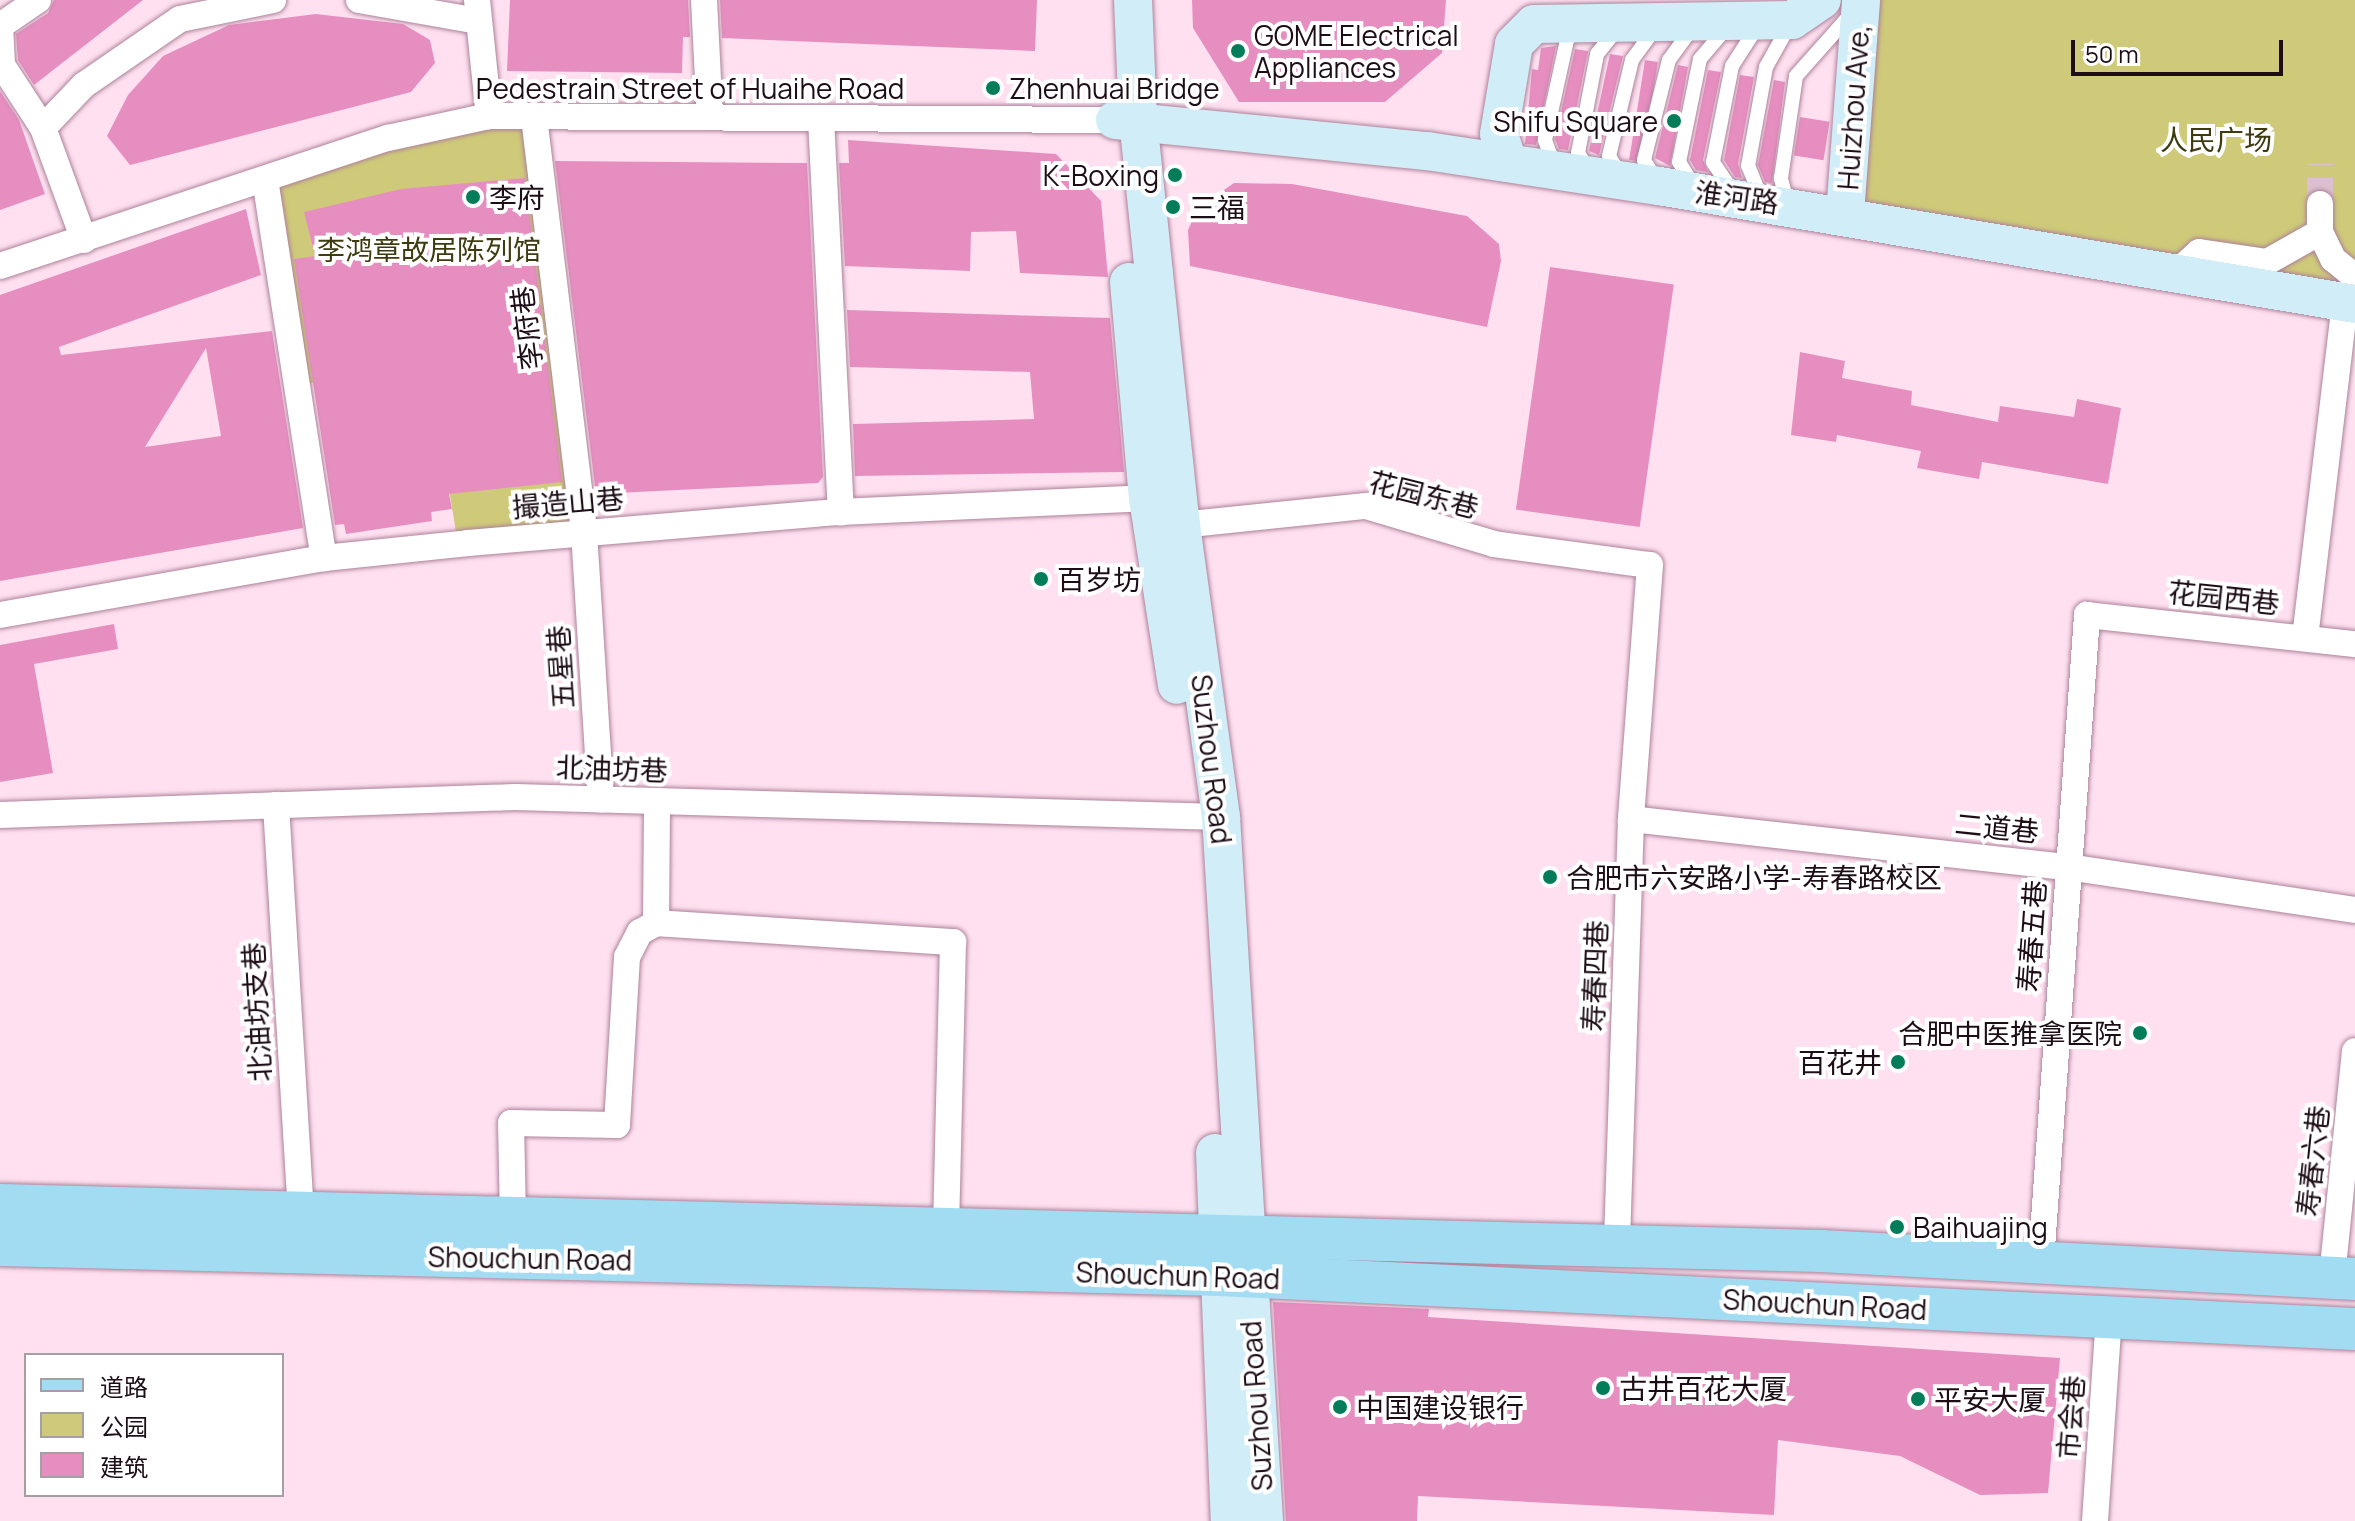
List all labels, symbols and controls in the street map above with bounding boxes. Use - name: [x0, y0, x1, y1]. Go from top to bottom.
- place label: GOME Electrical Appliances: [1254, 18, 1459, 84]
- street label: Huizhou Ave,: [1830, 23, 1876, 191]
- scale bar: [2075, 24, 2287, 74]
- text: 50 m: [2085, 37, 2139, 70]
- marker: GOME Electrical Appliances: [1229, 42, 1247, 60]
- street label: Pedestrain Street of Huaihe Road: [476, 71, 904, 105]
- place label: Zhenhuai Bridge: [1009, 71, 1220, 105]
- marker: Zhenhuai Bridge: [984, 79, 1002, 97]
- place label: Shifu Square: [1493, 104, 1658, 138]
- marker: Shifu Square: [1665, 112, 1683, 130]
- park label: 人民广场: [2160, 122, 2272, 156]
- place label: K-Boxing: [1043, 158, 1159, 192]
- marker: K-Boxing: [1166, 166, 1184, 184]
- street label: 淮河路: [1693, 175, 1781, 219]
- place label: 李府: [489, 180, 545, 214]
- marker: 李府: [464, 188, 482, 206]
- place label: 三福: [1189, 190, 1245, 224]
- marker: 三福: [1164, 198, 1182, 216]
- park label: 李鸿章故居陈列馆: [317, 232, 541, 266]
- street label: 李府巷: [504, 284, 548, 372]
- street label: 花园东巷: [1366, 464, 1482, 524]
- street label: 撮造山巷: [511, 480, 625, 524]
- place label: 百岁坊: [1057, 562, 1141, 596]
- marker: 百岁坊: [1032, 570, 1050, 588]
- street label: 花园西巷: [2167, 574, 2281, 620]
- street label: 五星巷: [540, 624, 580, 710]
- street label: Suzhou Road: [1185, 672, 1239, 846]
- street label: 北油坊巷: [555, 749, 669, 787]
- street label: 二道巷: [1953, 806, 2041, 848]
- place label: 合肥市六安路小学-寿春路校区: [1566, 860, 1942, 894]
- marker: 合肥市六安路小学-寿春路校区: [1541, 868, 1559, 886]
- street label: 寿春五巷: [2010, 879, 2052, 993]
- street label: 寿春四巷: [1575, 919, 1613, 1033]
- street label: 北油坊支巷: [236, 941, 276, 1083]
- place label: 合肥中医推拿医院: [1898, 1016, 2122, 1050]
- marker: 合肥中医推拿医院: [2129, 1022, 2151, 1044]
- place label: 百花井: [1798, 1045, 1882, 1079]
- marker: 百花井: [1889, 1053, 1907, 1071]
- street label: 寿春六巷: [2289, 1104, 2335, 1218]
- place label: Baihuajing: [1913, 1210, 2048, 1244]
- marker: Baihuajing: [1888, 1218, 1906, 1236]
- street label: Shouchun Road: [428, 1239, 632, 1277]
- street label: Shouchun Road: [1075, 1255, 1281, 1295]
- street label: Shouchun Road: [1722, 1282, 1928, 1326]
- street label: Suzhou Road: [1233, 1320, 1279, 1492]
- legend: [24, 1353, 284, 1497]
- text: 道路: [100, 1370, 148, 1403]
- place label: 古井百花大厦: [1619, 1371, 1787, 1405]
- street label: 市会巷: [2050, 1374, 2090, 1460]
- marker: 古井百花大厦: [1594, 1379, 1612, 1397]
- place label: 平安大厦: [1934, 1382, 2046, 1416]
- place label: 中国建设银行: [1356, 1390, 1524, 1424]
- marker: 平安大厦: [1909, 1390, 1927, 1408]
- marker: 中国建设银行: [1331, 1398, 1349, 1416]
- text: 公园: [100, 1410, 148, 1443]
- text: 建筑: [100, 1450, 148, 1483]

